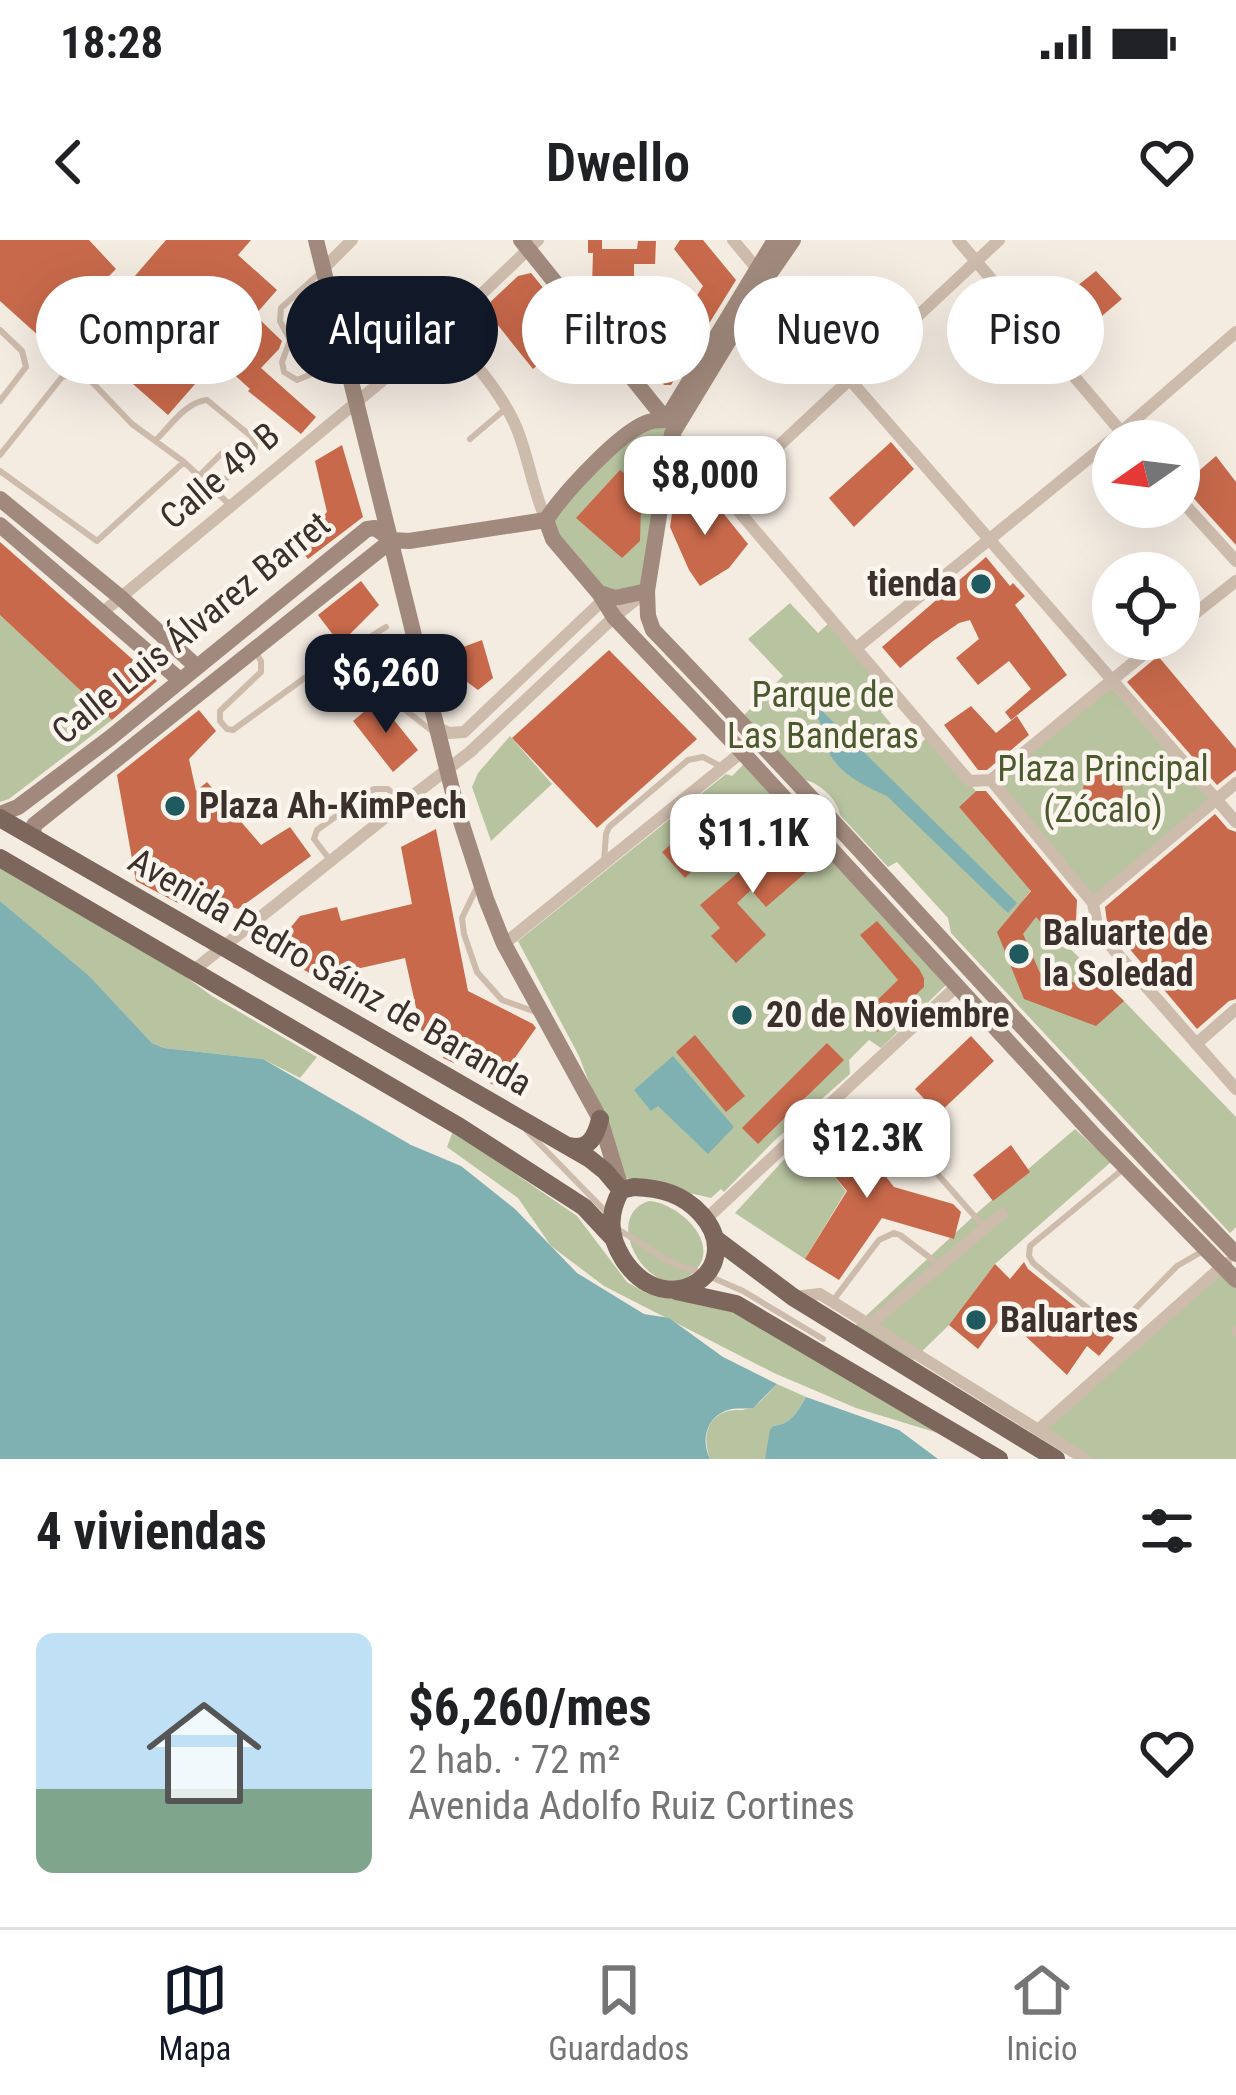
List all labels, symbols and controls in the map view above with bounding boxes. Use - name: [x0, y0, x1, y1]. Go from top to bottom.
- text: 18:28: [60, 16, 163, 69]
- icon: back: [36, 129, 102, 195]
- icon: heart: [1134, 129, 1200, 195]
- text: Dwello: [546, 131, 690, 194]
- chip: Comprar: [36, 276, 262, 384]
- chip: Alquilar: [286, 276, 498, 384]
- chip: Filtros: [522, 276, 710, 384]
- chip: Nuevo: [734, 276, 923, 384]
- chip: Piso: [947, 276, 1104, 384]
- street label: Calle 49 B: [152, 414, 288, 538]
- north arrow: [1092, 420, 1200, 528]
- map controls: [1092, 420, 1200, 660]
- pin: $8,000: [607, 436, 803, 538]
- text: $8,000: [651, 452, 759, 498]
- street label: Calle Luis Álvarez Barret: [43, 502, 338, 753]
- button: locate: [1092, 552, 1200, 660]
- place label: tienda: [867, 563, 957, 605]
- marker: tienda: [968, 571, 994, 597]
- pin: $6,260: [288, 634, 484, 736]
- text: $6,260: [332, 650, 440, 696]
- park label: Parque de Las Banderas: [727, 674, 919, 757]
- park label: Plaza Principal (Zócalo): [997, 748, 1209, 831]
- place label: Plaza Ah-KimPech: [199, 785, 467, 827]
- marker: Plaza Ah-KimPech: [162, 793, 188, 819]
- pin: $11.1K: [655, 794, 851, 896]
- text: $11.1K: [697, 810, 809, 856]
- street label: Avenida Pedro Sáinz de Baranda: [121, 839, 539, 1105]
- place label: Baluarte de la Soledad: [1043, 912, 1208, 995]
- marker: Baluarte de la Soledad: [1006, 941, 1032, 967]
- place label: 20 de Noviembre: [766, 994, 1010, 1036]
- marker: 20 de Noviembre: [729, 1002, 755, 1028]
- pin: $12.3K: [769, 1099, 965, 1201]
- text: $12.3K: [811, 1115, 923, 1161]
- place label: Baluartes: [1000, 1299, 1138, 1341]
- marker: Baluartes: [963, 1307, 989, 1333]
- icon: filters: [1134, 1498, 1200, 1564]
- text: 4 viviendas: [36, 1502, 267, 1561]
- text: $6,260/mes: [408, 1678, 652, 1737]
- icon: home: [132, 1681, 276, 1825]
- icon: heart: [1134, 1720, 1200, 1786]
- text: 2 hab. · 72 m²: [408, 1737, 620, 1783]
- text: Avenida Adolfo Ruiz Cortines: [408, 1783, 855, 1829]
- tab: Mapa: [158, 1957, 231, 2068]
- tab: Guardados: [548, 1957, 689, 2068]
- tab: Inicio: [1006, 1957, 1078, 2068]

